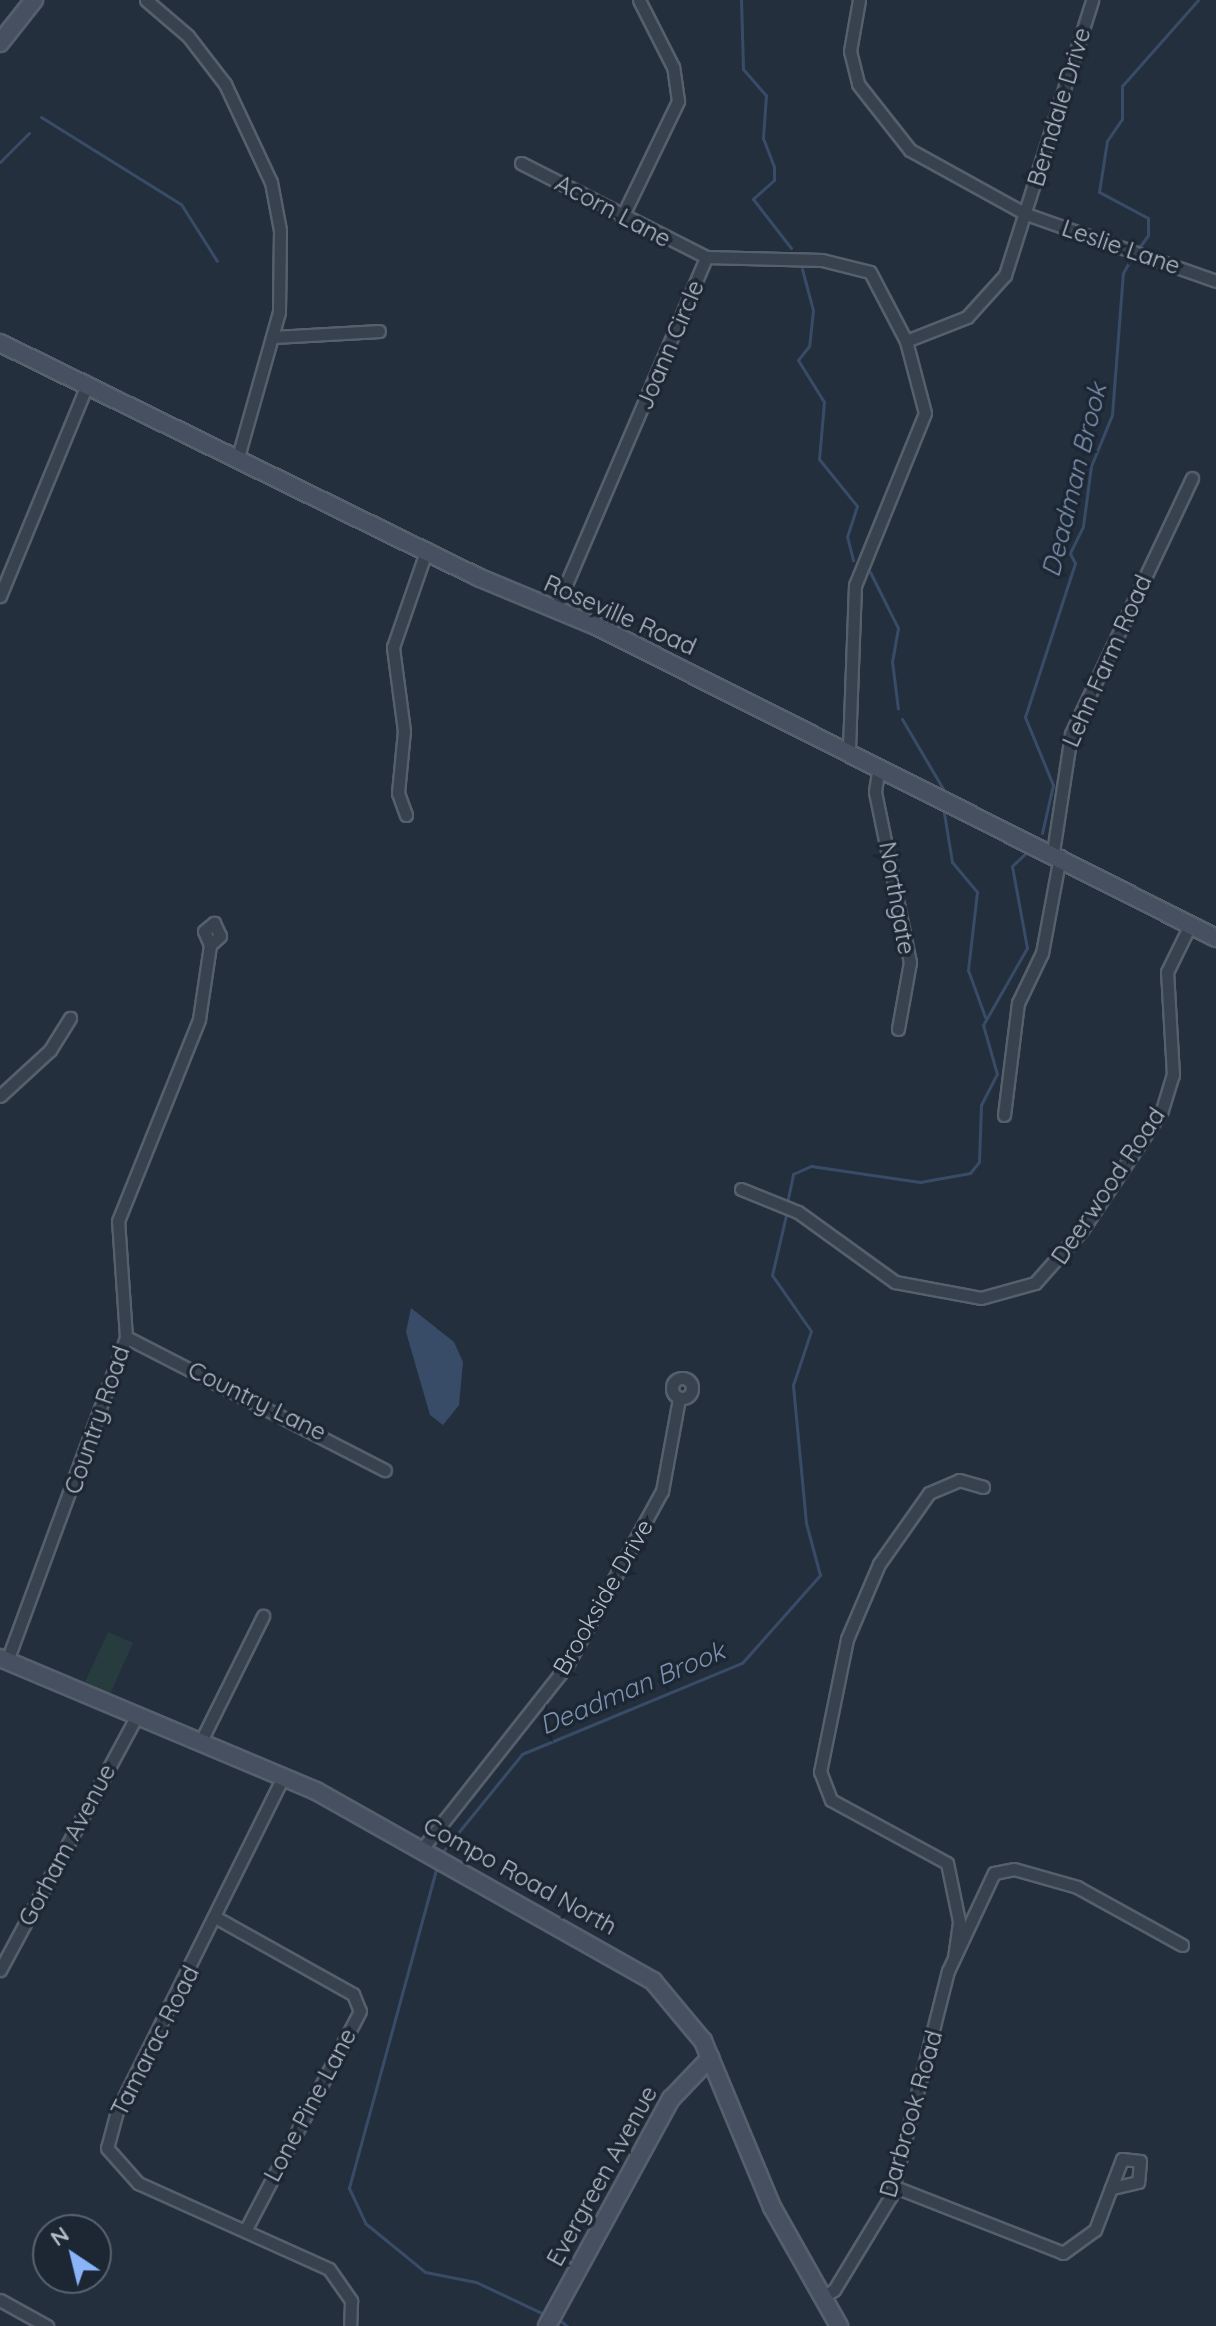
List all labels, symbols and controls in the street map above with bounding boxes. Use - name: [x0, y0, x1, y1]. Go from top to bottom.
- street label: Berndale Drive: [1021, 24, 1097, 190]
- street label: Acorn Lane: [550, 169, 676, 253]
- street label: Leslie Lane: [1058, 213, 1184, 281]
- street label: Joann Circle: [630, 276, 710, 414]
- water label: Deadman Brook: [1035, 380, 1113, 580]
- street label: Roseville Road: [539, 569, 701, 661]
- street label: Lehn Farm Road: [1056, 571, 1158, 751]
- street label: Northgate: [873, 839, 921, 957]
- street label: Deerwood Road: [1045, 1102, 1171, 1270]
- street label: Country Road: [58, 1342, 136, 1498]
- street label: Country Lane: [183, 1355, 331, 1447]
- street label: Brookside Drive: [547, 1514, 659, 1680]
- water label: Deadman Brook: [535, 1635, 729, 1741]
- street label: Gorham Avenue: [12, 1759, 122, 1931]
- street label: Compo Road North: [418, 1811, 622, 1941]
- street label: Tamarac Road: [105, 1961, 205, 2121]
- street label: Lone Pine Lane: [258, 2023, 362, 2187]
- street label: Darbrook Road: [873, 2027, 949, 2201]
- street label: Evergreen Avenue: [541, 2081, 663, 2271]
- north arrow: [32, 2214, 112, 2294]
- text: N: [45, 2220, 74, 2252]

